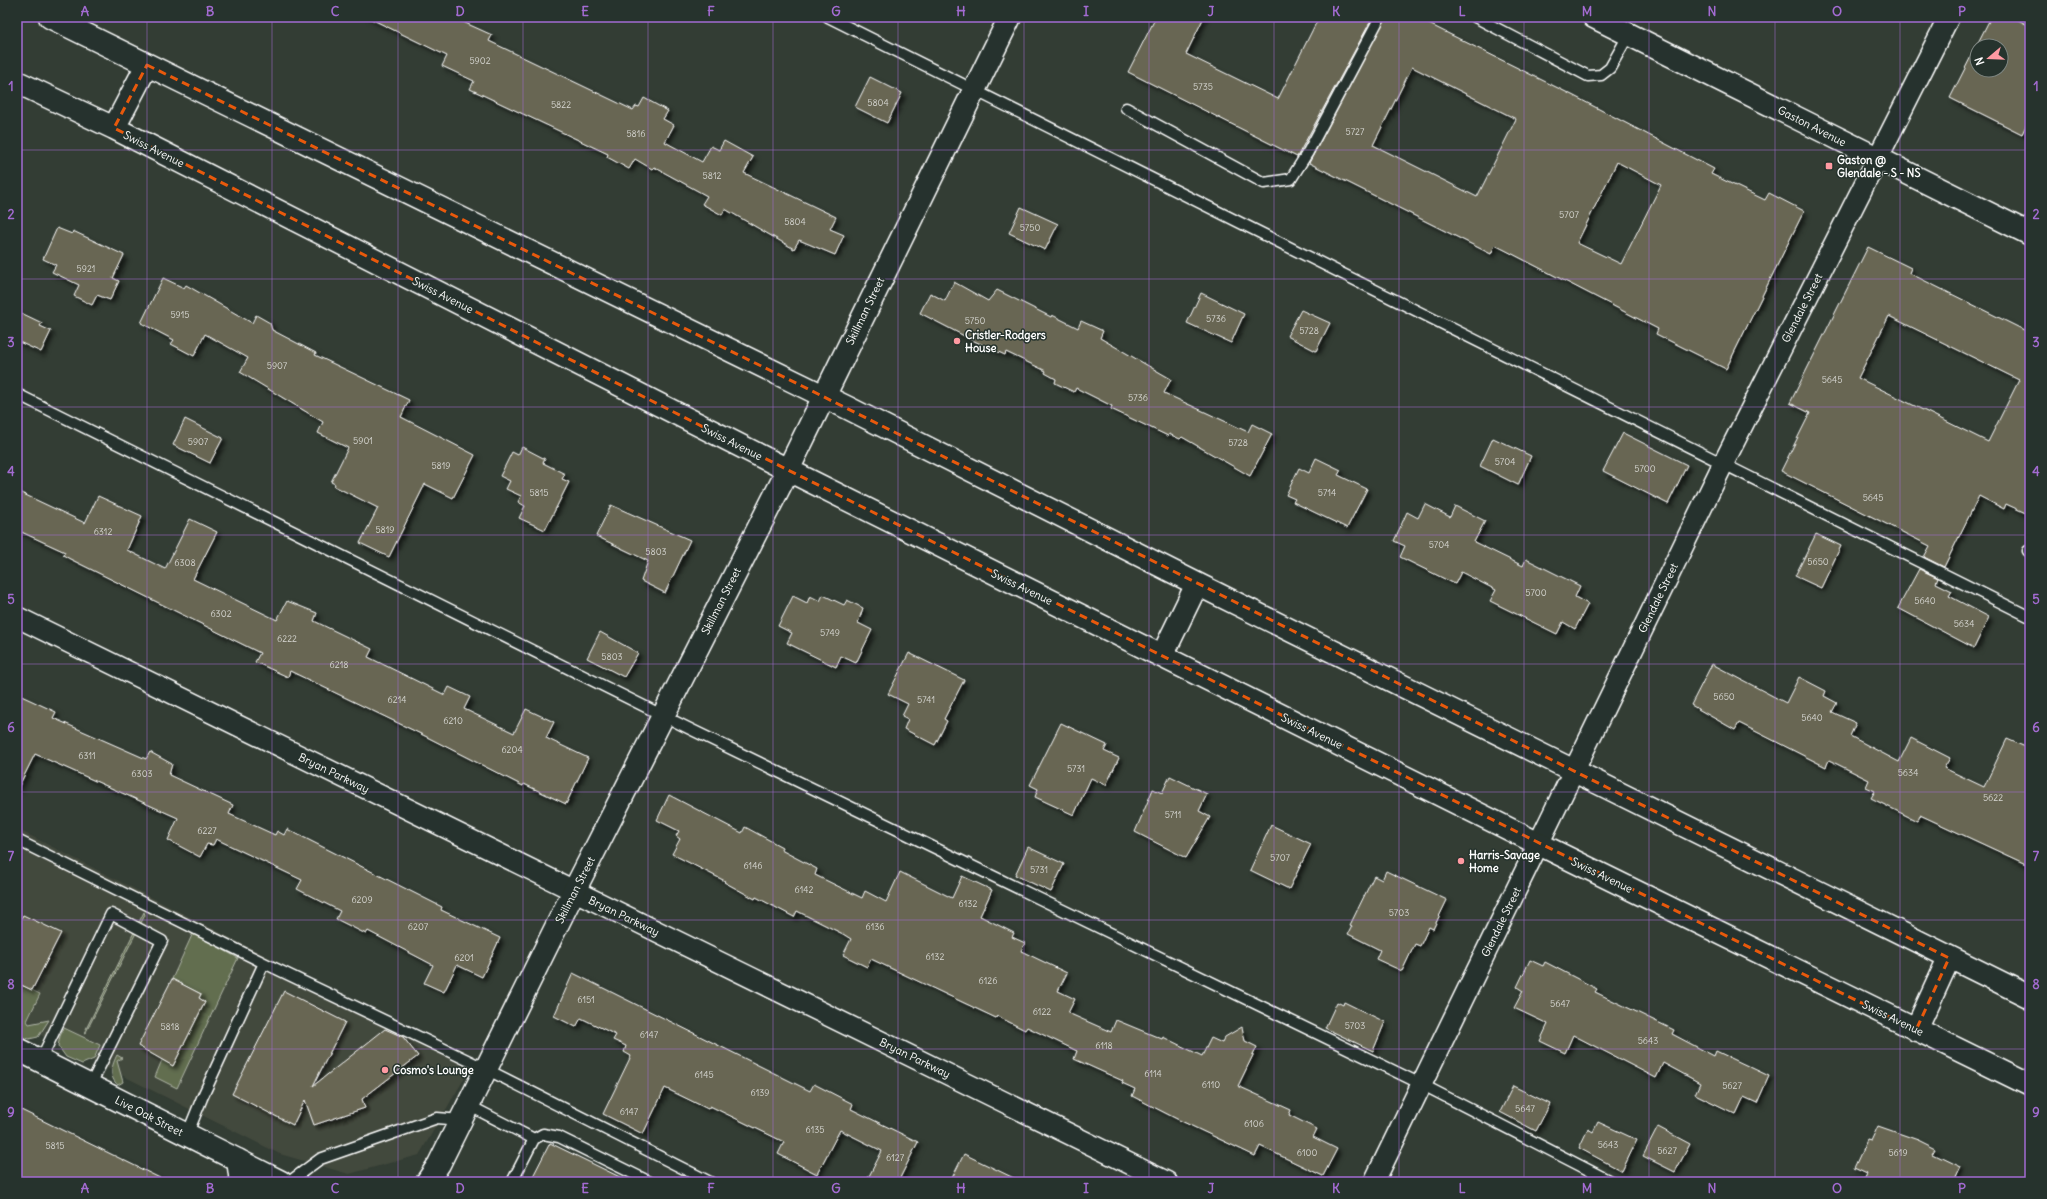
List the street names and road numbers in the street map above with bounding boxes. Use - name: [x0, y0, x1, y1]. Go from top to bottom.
- street label: Gaston Avenue: [1775, 103, 1849, 149]
- street label: Swiss Avenue: [121, 128, 187, 170]
- street label: Glendale Street: [1779, 271, 1826, 345]
- street label: Swiss Avenue: [410, 274, 476, 316]
- street label: Skillman Street: [843, 275, 888, 347]
- street label: Swiss Avenue: [699, 421, 765, 463]
- street label: Glendale Street: [1635, 561, 1681, 635]
- street label: Skillman Street: [698, 565, 744, 637]
- street label: Swiss Avenue: [989, 566, 1055, 608]
- street label: Swiss Avenue: [1279, 710, 1345, 752]
- street label: Bryan Parkway: [296, 750, 372, 796]
- street label: Skillman Street: [552, 854, 598, 926]
- street label: Swiss Avenue: [1569, 854, 1635, 896]
- street label: Glendale Street: [1478, 885, 1524, 959]
- street label: Bryan Parkway: [586, 893, 662, 939]
- street label: Swiss Avenue: [1860, 997, 1926, 1039]
- street label: Bryan Parkway: [877, 1035, 953, 1081]
- street label: Live Oak Street: [113, 1093, 186, 1139]

